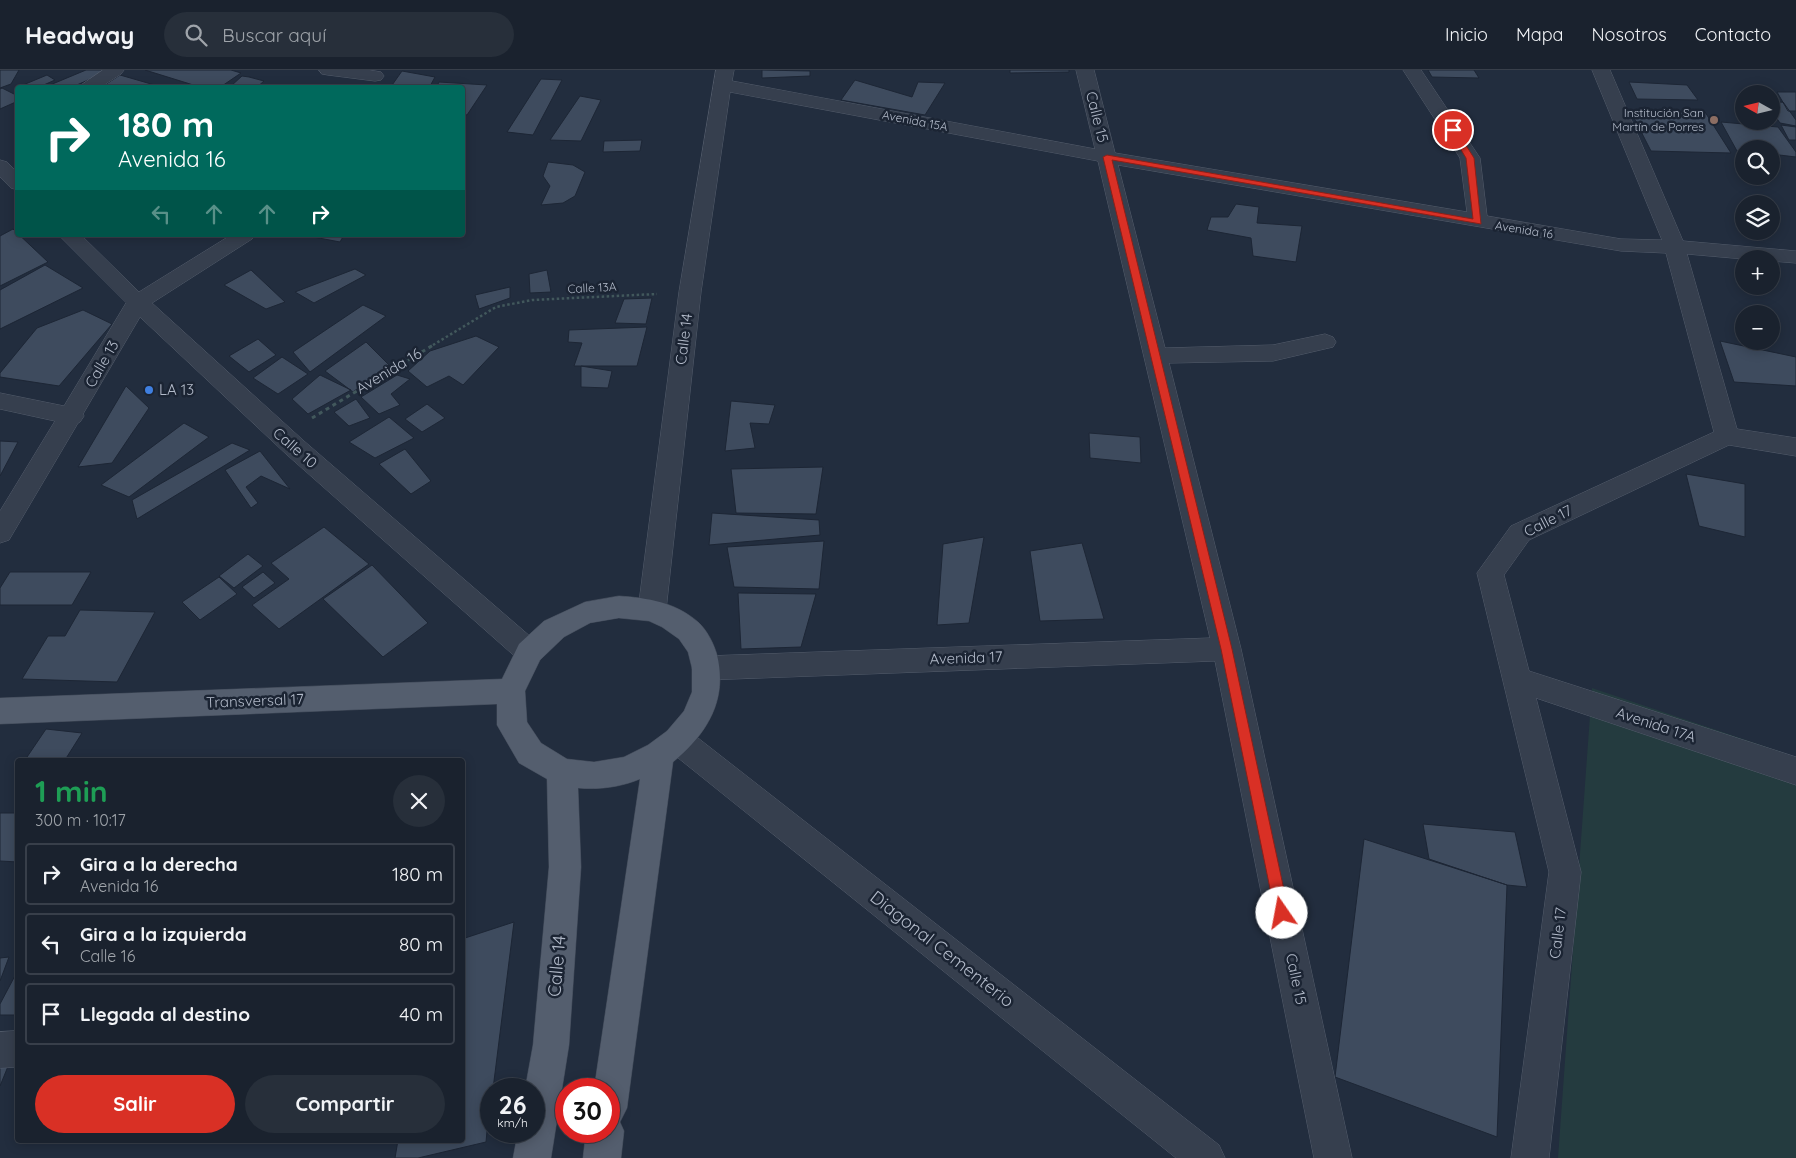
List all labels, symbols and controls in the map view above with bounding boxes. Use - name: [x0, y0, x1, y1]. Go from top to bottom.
- search box: [164, 12, 514, 57]
- text: Headway: [25, 20, 134, 50]
- icon: search: [182, 21, 210, 49]
- text: Buscar aquí: [222, 23, 326, 47]
- text: Inicio: [1445, 23, 1488, 46]
- text: Mapa: [1516, 23, 1564, 46]
- text: Nosotros: [1592, 23, 1667, 46]
- text: Contacto: [1695, 23, 1771, 46]
- north arrow: [1735, 85, 1780, 130]
- map controls: [1735, 85, 1780, 350]
- street label: Calle 15: [1082, 89, 1113, 144]
- text: 180 m: [118, 102, 214, 146]
- icon: right: [35, 105, 100, 170]
- place label: Institución San Martín de Porres: [1612, 105, 1704, 134]
- street label: Avenida 15A: [881, 107, 949, 134]
- pin: [1432, 109, 1474, 151]
- marker: Institución San Martín de Porres: [1708, 114, 1720, 126]
- icon: arrive: [1439, 116, 1467, 144]
- button: search: [1735, 140, 1780, 185]
- text: Avenida 16: [118, 145, 226, 173]
- button: layers: [1735, 195, 1780, 240]
- icon: left: [147, 200, 175, 228]
- icon: ahead: [200, 200, 228, 228]
- icon: ahead: [253, 200, 281, 228]
- icon: right: [306, 200, 334, 228]
- street label: Avenida 16: [1494, 218, 1555, 242]
- button: +: [1735, 250, 1780, 295]
- street label: Calle 13A: [567, 279, 617, 296]
- button: −: [1735, 305, 1780, 350]
- street label: Calle 14: [671, 312, 696, 366]
- street label: Calle 13: [80, 337, 123, 391]
- street label: Avenida 16: [352, 344, 425, 398]
- place label: LA 13: [159, 380, 194, 399]
- marker: LA 13: [143, 384, 155, 396]
- street label: Calle 10: [269, 423, 321, 472]
- street label: Calle 17: [1521, 500, 1575, 541]
- street label: Avenida 17: [929, 647, 1003, 668]
- street label: Transversal 17: [206, 689, 304, 712]
- street label: Avenida 17A: [1614, 703, 1699, 746]
- text: 1 min: [35, 772, 108, 810]
- button: close: [393, 775, 445, 827]
- text: 300 m · 10:17: [35, 810, 126, 830]
- text: Gira a la derecha: [80, 852, 238, 876]
- icon: right: [37, 860, 65, 888]
- text: 180 m: [392, 862, 443, 886]
- text: Avenida 16: [80, 876, 158, 896]
- street label: Diagonal Cementerio: [866, 885, 1019, 1012]
- position arrow: [1255, 886, 1307, 938]
- street label: Calle 17: [1545, 906, 1570, 960]
- text: Gira a la izquierda: [80, 922, 247, 946]
- icon: left: [37, 930, 65, 958]
- text: 80 m: [399, 932, 443, 956]
- street label: Calle 14: [542, 934, 571, 998]
- text: Calle 16: [80, 946, 135, 966]
- street label: Calle 15: [1282, 952, 1311, 1006]
- icon: arrive: [37, 1000, 65, 1028]
- text: Llegada al destino: [80, 1002, 250, 1026]
- text: 40 m: [399, 1002, 443, 1026]
- button: Salir: [35, 1075, 235, 1133]
- button: Compartir: [245, 1075, 445, 1133]
- speed limit sign: 30: [555, 1078, 620, 1143]
- text: 26: [498, 1089, 527, 1120]
- text: km/h: [497, 1115, 528, 1130]

